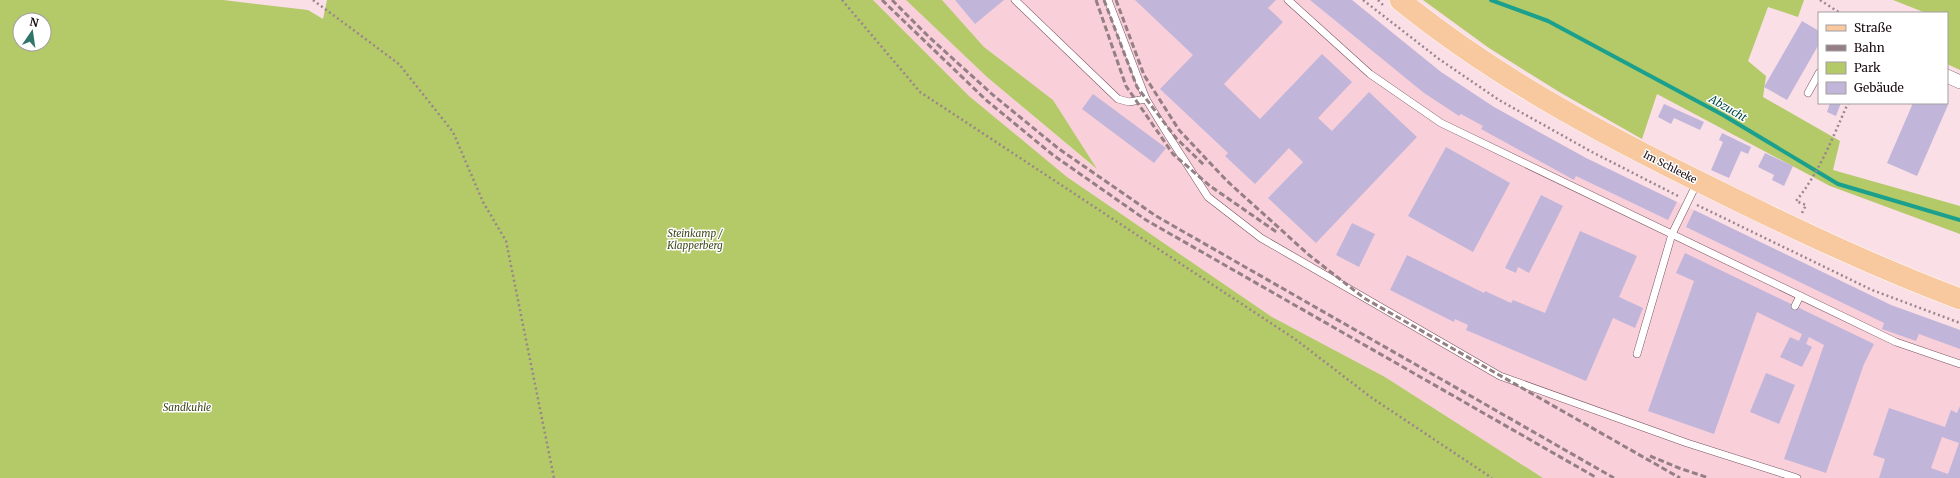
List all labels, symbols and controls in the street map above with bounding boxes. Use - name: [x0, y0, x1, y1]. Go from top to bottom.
- north arrow: [12, 12, 52, 52]
- legend: [1818, 12, 1948, 104]
- text: N: [28, 14, 40, 30]
- text: Straße: [1854, 20, 1892, 35]
- text: Bahn: [1854, 40, 1885, 55]
- text: Park: [1854, 60, 1881, 75]
- text: Gebäude: [1854, 80, 1904, 95]
- water label: Abzucht: [1706, 91, 1749, 124]
- street label: Im Schleeke: [1641, 148, 1699, 186]
- park label: Steinkamp / Klapperberg: [666, 227, 723, 252]
- park label: Sandkuhle: [163, 401, 211, 414]

